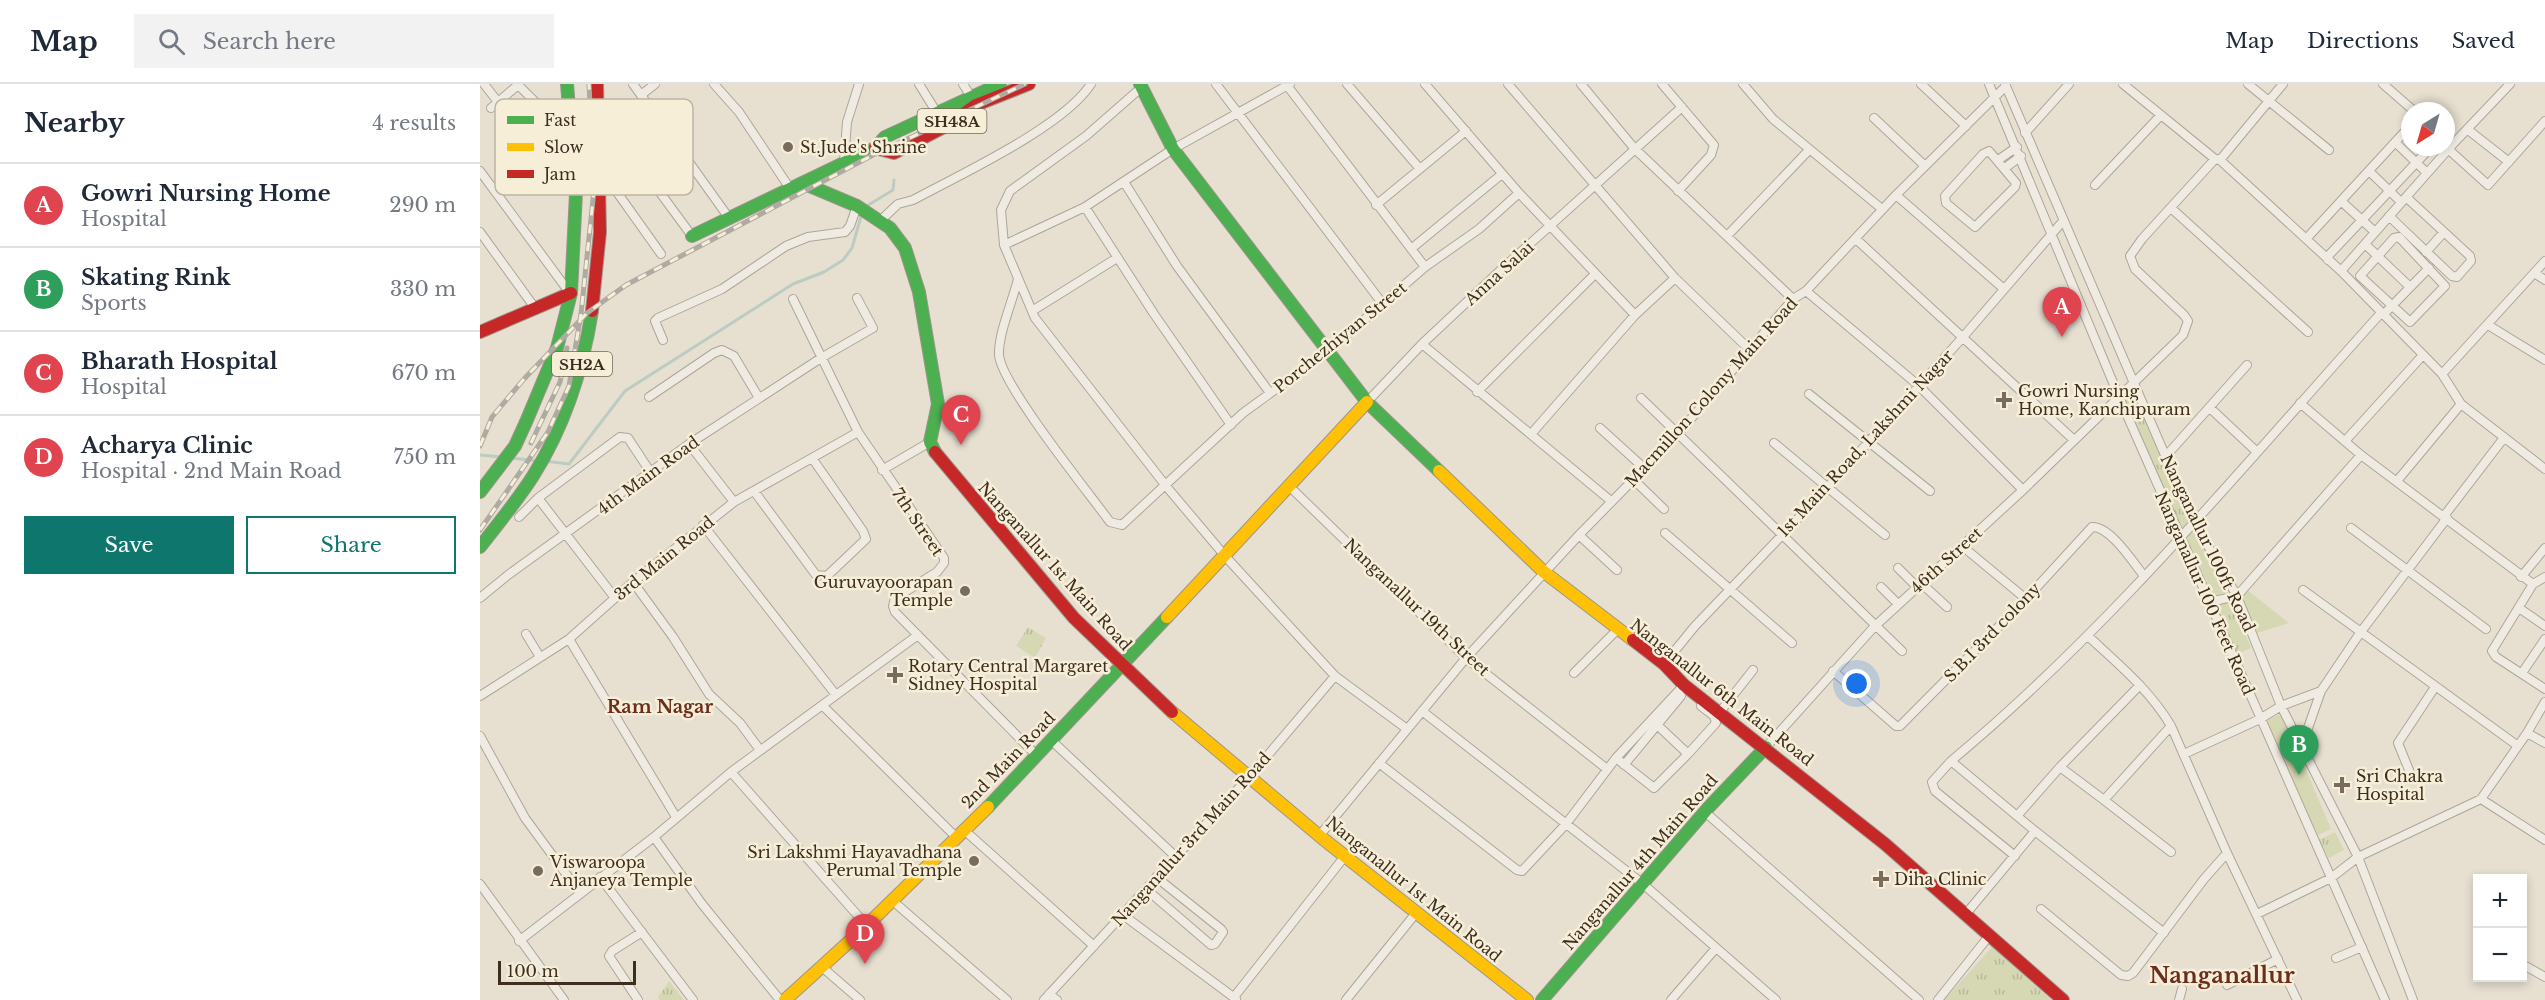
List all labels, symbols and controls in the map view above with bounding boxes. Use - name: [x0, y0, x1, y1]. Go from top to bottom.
- search box: [134, 14, 554, 68]
- text: Map: [30, 24, 98, 59]
- icon: search: [155, 25, 188, 58]
- text: Search here: [203, 28, 336, 55]
- text: Map: [2225, 28, 2274, 54]
- text: Directions: [2307, 28, 2419, 54]
- text: Saved: [2452, 28, 2515, 54]
- legend: [495, 99, 693, 195]
- north arrow: [2401, 102, 2455, 156]
- text: Nearby: [24, 107, 125, 139]
- road number: SH48A: [918, 109, 986, 133]
- text: Fast: [544, 110, 576, 130]
- text: 4 results: [372, 111, 456, 135]
- text: Slow: [544, 137, 584, 157]
- place label: St.Jude's Shrine: [800, 137, 926, 157]
- marker: St.Jude's Shrine: [781, 140, 795, 154]
- text: Jam: [542, 164, 576, 184]
- text: Gowri Nursing Home: [81, 180, 331, 207]
- text: A: [35, 193, 52, 217]
- text: 290 m: [389, 193, 456, 217]
- text: Hospital: [81, 207, 167, 231]
- street label: Anna Salai: [1459, 236, 1538, 310]
- text: Skating Rink: [81, 264, 231, 291]
- text: B: [36, 277, 51, 301]
- text: 330 m: [390, 277, 456, 301]
- street label: Porchezhiyan Street: [1270, 277, 1410, 397]
- pin: A: [2042, 288, 2082, 337]
- text: Sports: [81, 291, 147, 315]
- street label: Macmillon Colony Main Road: [1621, 293, 1802, 491]
- street label: 1st Main Road, Lakshmi Nagar: [1773, 345, 1957, 541]
- text: Bharath Hospital: [81, 348, 277, 375]
- road number: SH2A: [552, 352, 612, 376]
- text: C: [35, 361, 52, 385]
- text: 670 m: [392, 361, 456, 385]
- text: Hospital: [81, 375, 167, 399]
- place label: Gowri Nursing Home, Kanchipuram: [2018, 381, 2191, 419]
- marker: Gowri Nursing Home, Kanchipuram: [1995, 391, 2013, 409]
- pin: C: [942, 396, 980, 445]
- street label: 4th Main Road: [593, 431, 703, 519]
- text: Acharya Clinic: [81, 432, 253, 459]
- text: D: [34, 445, 53, 469]
- text: 750 m: [393, 445, 456, 469]
- street label: Nanganallur 100ft Road: [2156, 451, 2260, 635]
- text: Hospital · 2nd Main Road: [81, 459, 342, 483]
- street label: Nanganallur 1st Main Road: [974, 478, 1136, 655]
- street label: 7th Street: [888, 484, 948, 560]
- street label: Nanganallur 100 Feet Road: [2151, 488, 2259, 698]
- street label: 3rd Main Road: [610, 512, 718, 604]
- button: Save: [24, 516, 234, 574]
- button: Share: [246, 516, 456, 574]
- street label: 46th Street: [1906, 523, 1986, 597]
- street label: Nanganallur 19th Street: [1340, 534, 1494, 680]
- place label: Guruvayoorapan Temple: [814, 572, 953, 610]
- street label: S.B.I 3rd colony: [1939, 578, 2045, 686]
- marker: Guruvayoorapan Temple: [958, 584, 972, 598]
- street label: Nanganallur 6th Main Road: [1626, 614, 1818, 770]
- place label: Rotary Central Margaret Sidney Hospital: [908, 656, 1108, 694]
- marker: Rotary Central Margaret Sidney Hospital: [886, 666, 904, 684]
- your location: [1842, 669, 1871, 698]
- district label: Ram Nagar: [607, 696, 713, 718]
- street label: 2nd Main Road: [957, 708, 1059, 812]
- pin: B: [2280, 726, 2318, 775]
- street label: Nanganallur 3rd Main Road: [1107, 748, 1275, 930]
- place label: Sri Chakra Hospital: [2356, 766, 2443, 804]
- street label: Nanganallur 4th Main Road: [1558, 770, 1722, 954]
- marker: Sri Chakra Hospital: [2333, 776, 2351, 794]
- street label: Nanganallur 1st Main Road: [1322, 812, 1506, 966]
- place label: Sri Lakshmi Hayavadhana Perumal Temple: [747, 842, 962, 880]
- place label: Viswaroopa Anjaneya Temple: [549, 852, 693, 890]
- marker: Sri Lakshmi Hayavadhana Perumal Temple: [967, 854, 981, 868]
- marker: Viswaroopa Anjaneya Temple: [531, 864, 545, 878]
- place label: Diha Clinic: [1894, 869, 1987, 889]
- marker: Diha Clinic: [1872, 870, 1890, 888]
- map controls: [2473, 874, 2527, 982]
- button: +: [2473, 874, 2527, 928]
- pin: D: [846, 914, 884, 964]
- button: −: [2473, 928, 2527, 982]
- scale bar: [498, 958, 636, 986]
- text: 100 m: [507, 961, 559, 981]
- district label: Nanganallur: [2149, 962, 2295, 989]

